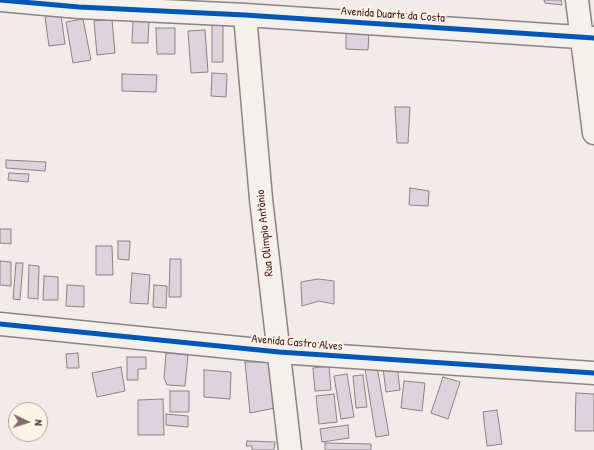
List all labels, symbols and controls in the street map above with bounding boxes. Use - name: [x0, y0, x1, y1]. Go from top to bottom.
- street label: Avenida Duarte da Costa: [341, 4, 445, 26]
- street label: Rua Olimpio Antônio: [253, 189, 277, 277]
- street label: Avenida Castro Alves: [251, 332, 343, 354]
- north arrow: [8, 402, 48, 442]
- text: N: [32, 419, 46, 426]

